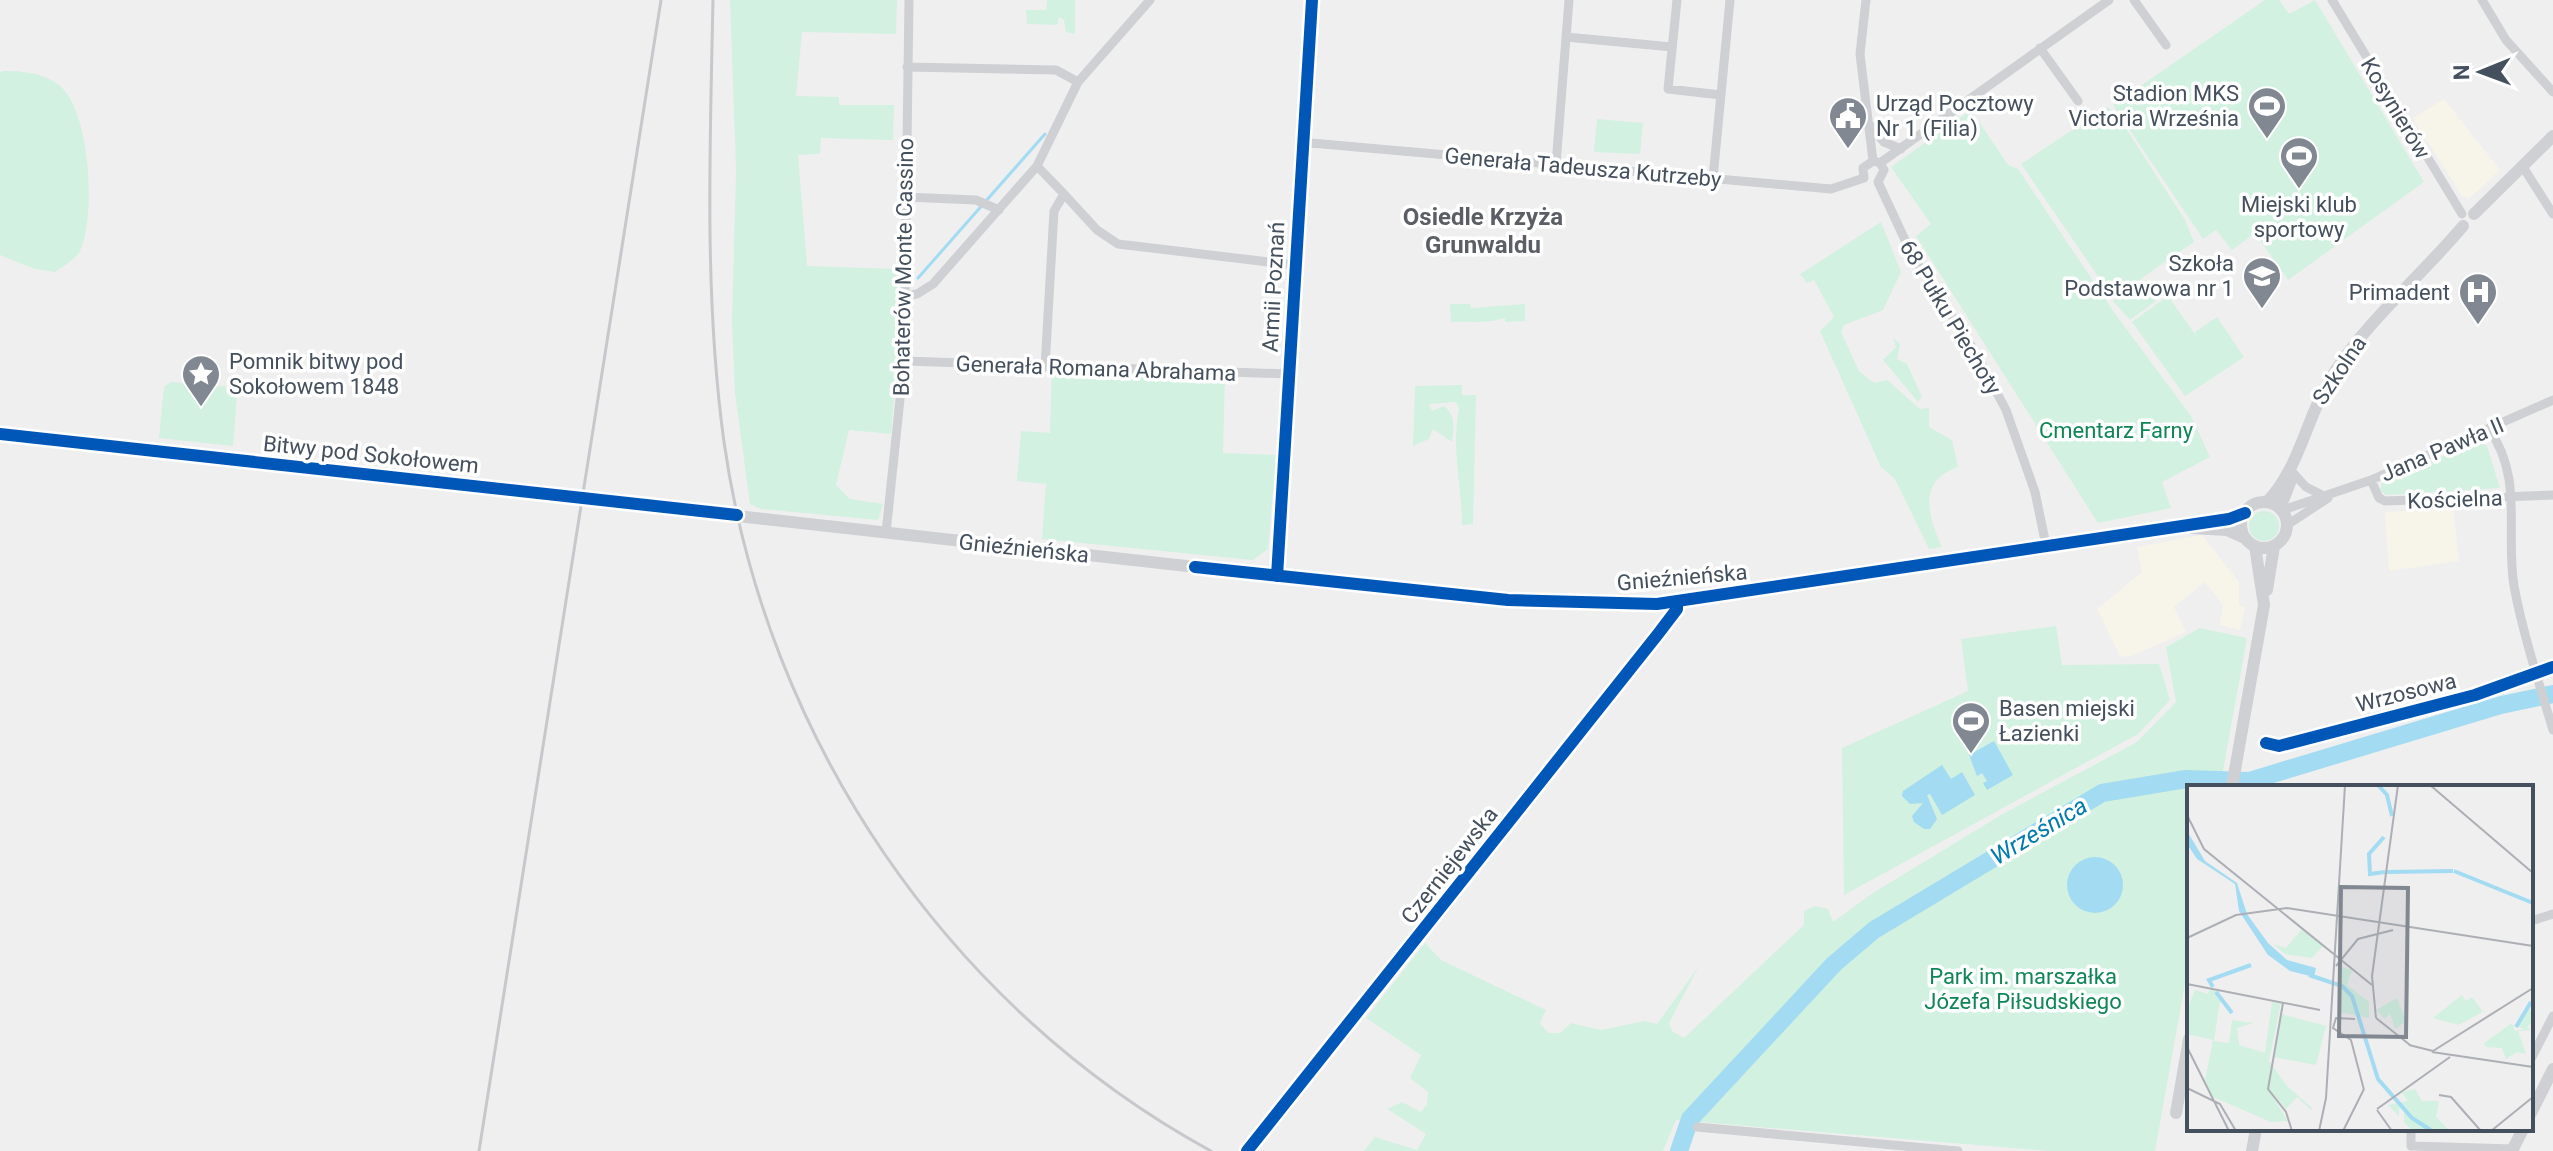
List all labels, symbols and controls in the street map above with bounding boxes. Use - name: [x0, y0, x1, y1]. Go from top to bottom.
- north arrow: [2441, 32, 2521, 112]
- street label: Kosynierów: [2356, 53, 2436, 164]
- text: N: [2449, 64, 2474, 80]
- place label: Stadion MKS Victoria Września: [2068, 81, 2239, 131]
- sports icon: Stadion MKS Victoria Września: [2246, 85, 2288, 140]
- place label: Urząd Pocztowy Nr 1 (Filia): [1876, 91, 2034, 142]
- public building icon: Urząd Pocztowy Nr 1 (Filia): [1827, 95, 1869, 150]
- sports icon: Miejski klub sportowy: [2278, 135, 2320, 190]
- street label: Bohaterów Monte Cassino: [889, 138, 918, 396]
- street label: Generała Tadeusza Kutrzeby: [1444, 143, 1723, 192]
- place label: Miejski klub sportowy: [2241, 192, 2357, 242]
- district label: Osiedle Krzyża Grunwaldu: [1403, 203, 1563, 259]
- street label: Armii Poznań: [1258, 221, 1289, 353]
- street label: 68 Pułku Piechoty: [1895, 236, 2007, 399]
- place label: Szkoła Podstawowa nr 1: [2064, 251, 2234, 301]
- school or university icon: Szkoła Podstawowa nr 1: [2241, 255, 2283, 310]
- hospital icon: Primadent: [2457, 271, 2499, 326]
- place label: Primadent: [2349, 280, 2450, 305]
- street label: Szkolna: [2307, 331, 2371, 409]
- place label: Pomnik bitwy pod Sokołowem 1848: [229, 349, 403, 399]
- street label: Generała Romana Abrahama: [955, 351, 1237, 386]
- place icon: Pomnik bitwy pod Sokołowem 1848: [180, 353, 222, 408]
- street label: Jana Pawła II: [2377, 412, 2508, 487]
- park label: Cmentarz Farny: [2039, 418, 2194, 443]
- street label: Bitwy pod Sokołowem: [262, 431, 480, 478]
- street label: Kościelna: [2407, 485, 2503, 514]
- street label: Gnieźnieńska: [958, 529, 1090, 568]
- street label: Gnieźnieńska: [1616, 559, 1748, 596]
- street label: Wrzosowa: [2353, 668, 2459, 717]
- place label: Basen miejski Łazienki: [1999, 696, 2135, 746]
- sports icon: Basen miejski Łazienki: [1950, 700, 1992, 755]
- inset map: [2187, 785, 2533, 1131]
- water label: Wrześnica: [1986, 791, 2092, 871]
- street label: Czerniejewska: [1396, 802, 1503, 929]
- park label: Park im. marszałka Józefa Piłsudskiego: [1924, 964, 2122, 1014]

